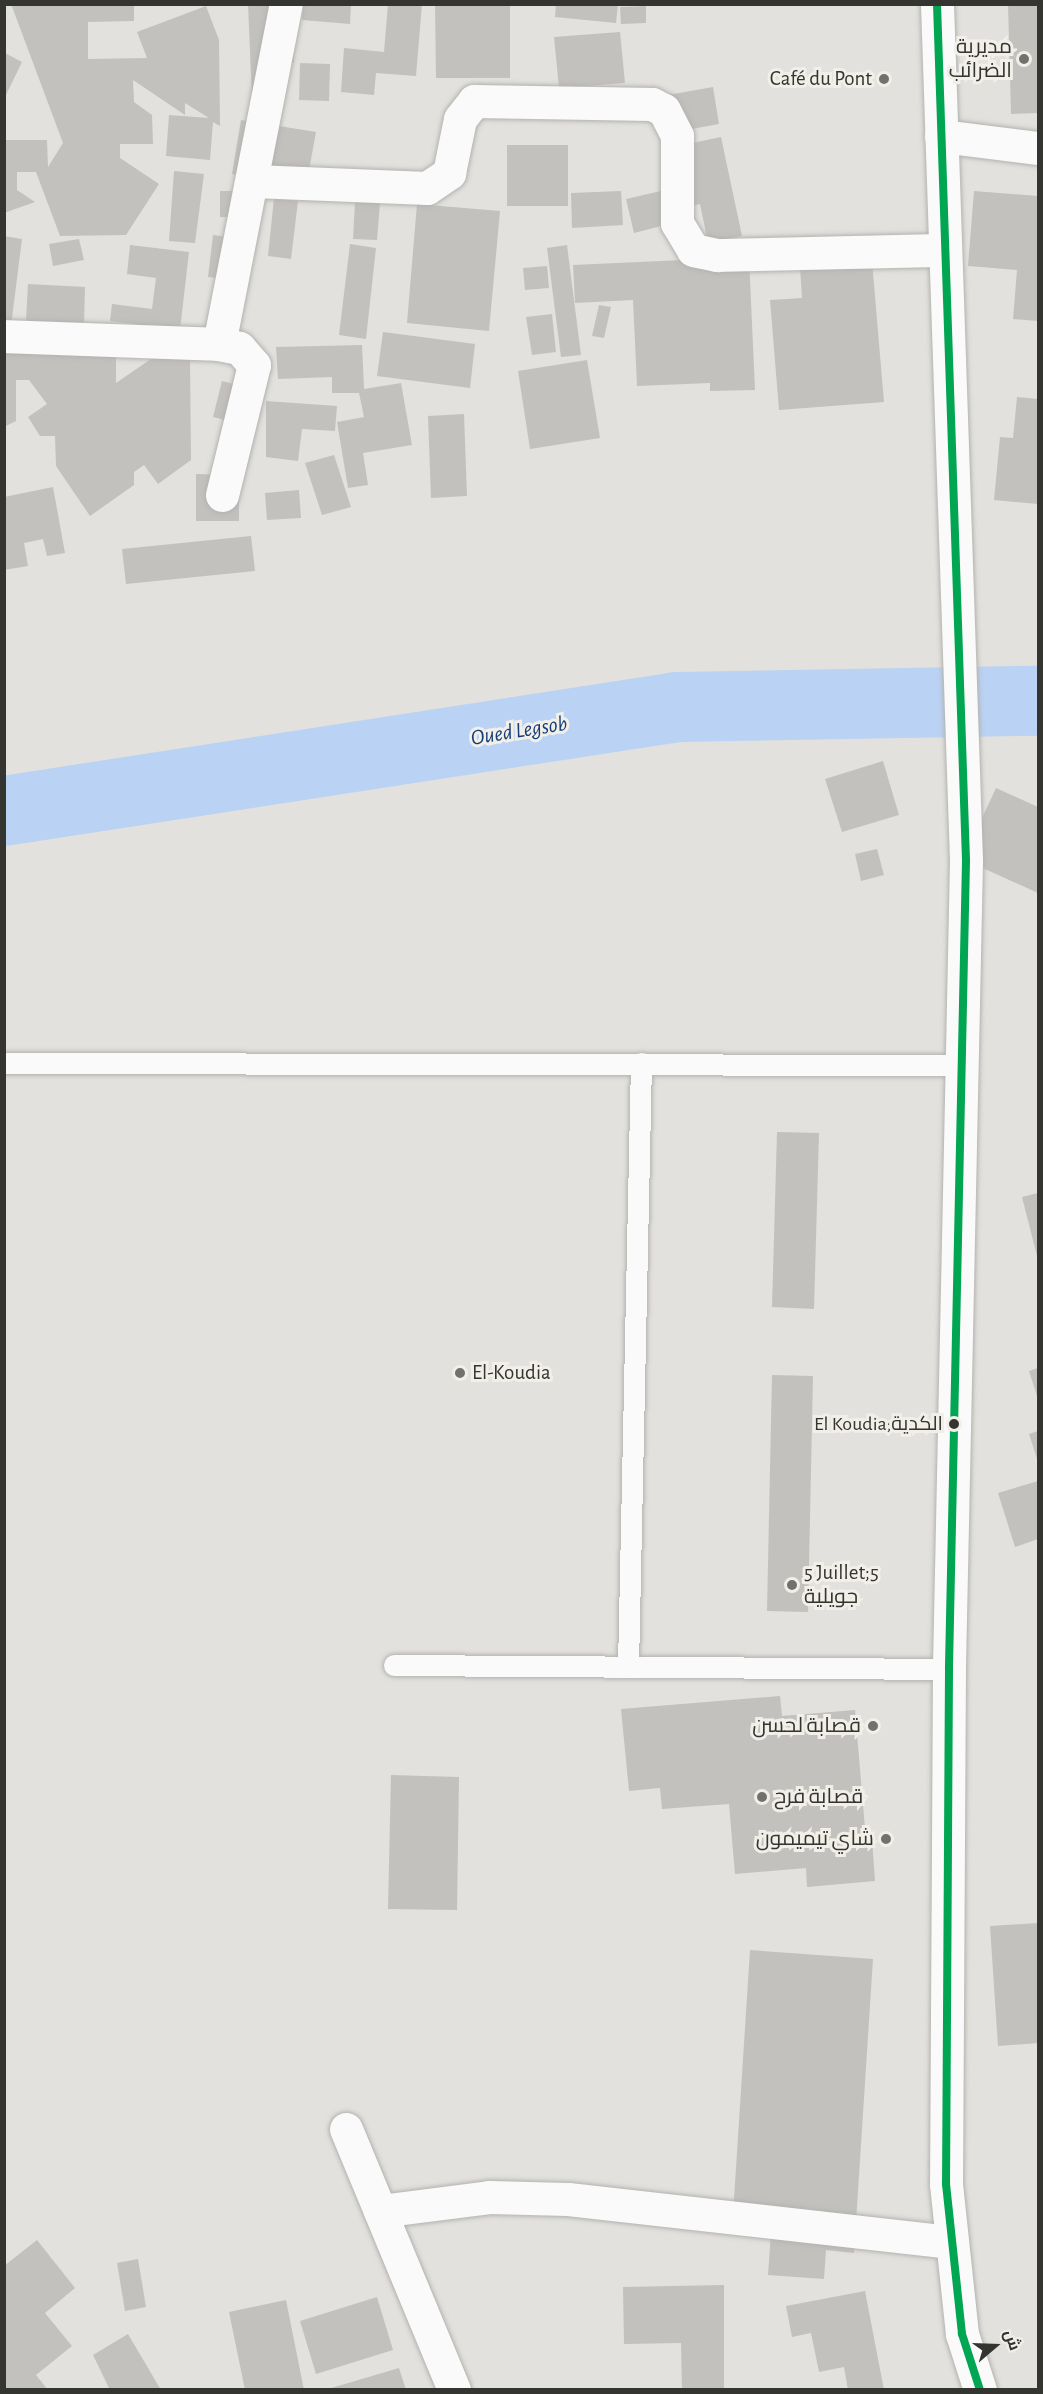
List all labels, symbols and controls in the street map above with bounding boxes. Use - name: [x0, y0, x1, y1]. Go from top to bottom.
- place label: مديرية الضرائب: [949, 34, 1012, 84]
- marker: مديرية الضرائب: [1017, 52, 1031, 66]
- place label: Café du Pont: [770, 66, 872, 92]
- marker: Café du Pont: [877, 72, 891, 86]
- water label: Oued Legsob: [469, 710, 569, 752]
- place label: El-Koudia: [472, 1360, 551, 1386]
- marker: El-Koudia: [453, 1366, 467, 1380]
- place label: El Koudia;الكدية: [814, 1412, 943, 1436]
- marker: El Koudia;الكدية: [948, 1418, 960, 1430]
- place label: 5 Juillet;5 جويلية: [804, 1560, 879, 1610]
- marker: 5 Juillet;5 جويلية: [785, 1578, 799, 1592]
- place label: قصابة لحسن: [752, 1713, 861, 1739]
- marker: قصابة لحسن: [866, 1719, 880, 1733]
- place label: قصابة فرح: [774, 1784, 863, 1810]
- marker: قصابة فرح: [755, 1790, 769, 1804]
- place label: شاي تيميمون: [756, 1826, 874, 1852]
- marker: شاي تيميمون: [879, 1832, 893, 1846]
- north arrow: [965, 2316, 1025, 2376]
- text: ش: [1001, 2328, 1023, 2352]

